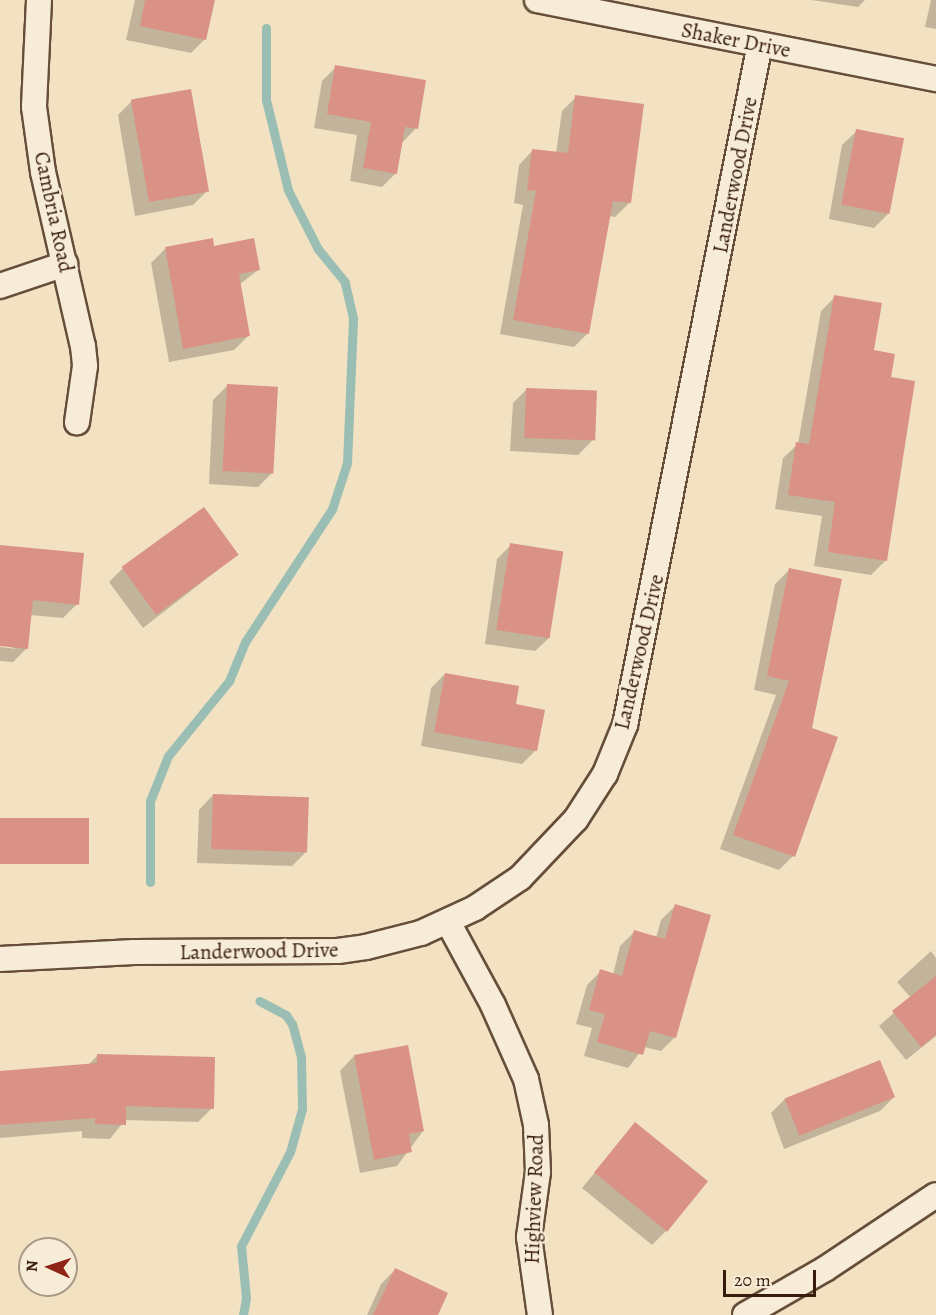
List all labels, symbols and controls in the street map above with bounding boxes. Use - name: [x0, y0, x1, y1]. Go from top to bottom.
- street label: Shaker Drive: [679, 17, 793, 63]
- street label: Landerwood Drive: [707, 95, 763, 255]
- street label: Cambria Road: [29, 149, 79, 275]
- street label: Landerwood Drive: [609, 572, 669, 732]
- street label: Landerwood Drive: [179, 937, 339, 965]
- street label: Highview Road: [519, 1133, 549, 1265]
- north arrow: [18, 1237, 78, 1297]
- scale bar: [726, 1258, 819, 1296]
- text: N: [21, 1260, 43, 1273]
- text: 20 m: [734, 1268, 771, 1292]

